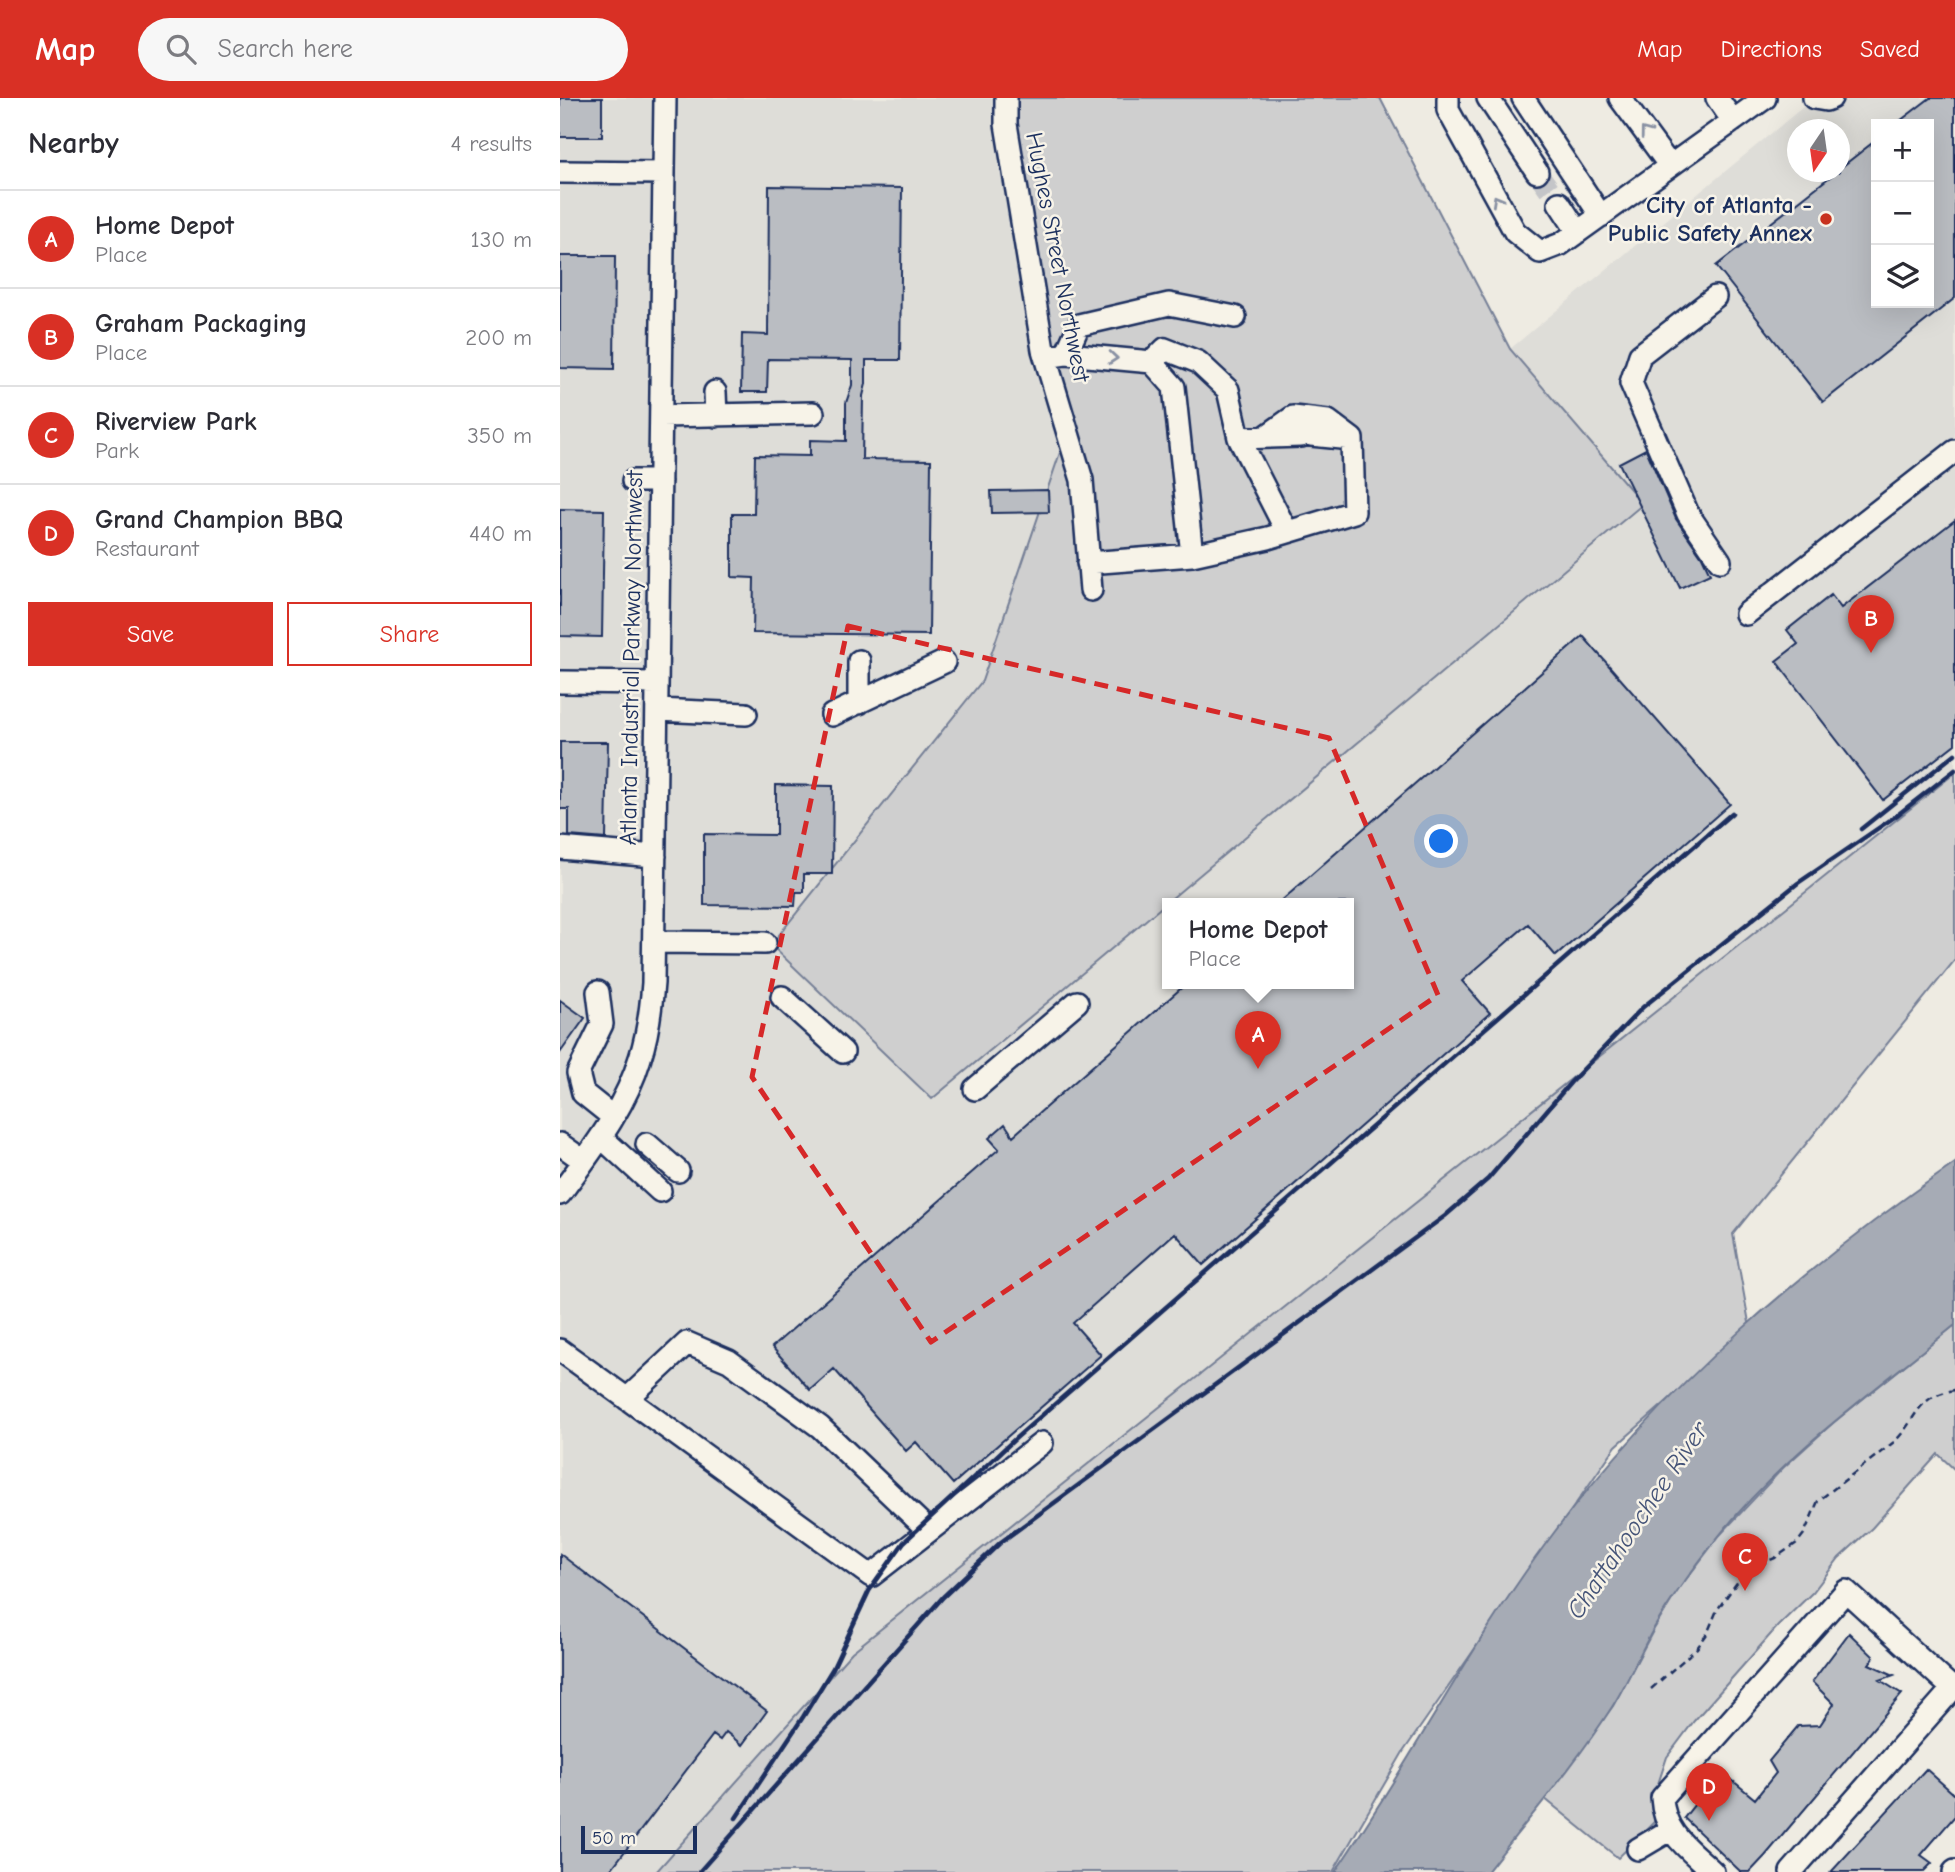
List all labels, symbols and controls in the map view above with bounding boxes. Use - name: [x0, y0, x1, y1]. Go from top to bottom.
- search box: [138, 18, 628, 81]
- text: Map: [35, 30, 96, 68]
- icon: search: [162, 30, 200, 68]
- text: Search here: [218, 34, 353, 64]
- text: Map: [1637, 35, 1683, 63]
- text: Directions: [1721, 35, 1822, 63]
- text: Saved: [1860, 35, 1920, 63]
- north arrow: [1787, 119, 1850, 182]
- map controls: [1871, 119, 1934, 308]
- button: +: [1871, 119, 1934, 182]
- text: Nearby: [28, 126, 119, 161]
- one-way arrow: [1641, 127, 1653, 140]
- text: 4 results: [450, 130, 532, 157]
- street label: Hughes Street Northwest: [1020, 130, 1096, 385]
- button: −: [1871, 182, 1934, 245]
- place label: City of Atlanta - Public Safety Annex: [1608, 191, 1812, 247]
- one-way arrow: [1492, 195, 1506, 208]
- text: Home Depot: [95, 211, 234, 241]
- marker: City of Atlanta - Public Safety Annex: [1818, 211, 1834, 227]
- text: A: [45, 226, 57, 253]
- text: 130 m: [471, 226, 532, 253]
- text: Place: [95, 241, 147, 268]
- button: layers: [1871, 245, 1934, 308]
- text: Graham Packaging: [95, 309, 307, 339]
- text: B: [44, 324, 58, 351]
- text: 200 m: [465, 324, 532, 351]
- text: Place: [95, 339, 147, 366]
- one-way arrow: [1107, 351, 1119, 366]
- text: Riverview Park: [95, 407, 257, 437]
- text: C: [44, 422, 58, 449]
- text: 350 m: [467, 422, 532, 449]
- text: Park: [95, 437, 139, 464]
- street label: Atlanta Industrial Parkway Northwest: [614, 469, 648, 846]
- text: Grand Champion BBQ: [95, 505, 343, 535]
- text: D: [44, 520, 58, 547]
- text: 440 m: [469, 520, 532, 547]
- text: Restaurant: [95, 535, 199, 562]
- pin: B: [1848, 595, 1894, 653]
- button: Save: [28, 602, 273, 666]
- button: Share: [287, 602, 532, 666]
- your location: [1424, 824, 1458, 858]
- popup: [1162, 898, 1354, 989]
- text: Home Depot: [1188, 915, 1328, 945]
- text: Place: [1188, 945, 1241, 972]
- pin: A: [1235, 1011, 1281, 1069]
- water label: Chattahoochee River: [1561, 1415, 1716, 1625]
- pin: C: [1722, 1533, 1768, 1591]
- pin: D: [1686, 1763, 1732, 1821]
- scale bar: [581, 1823, 696, 1855]
- text: 50 m: [592, 1827, 636, 1849]

